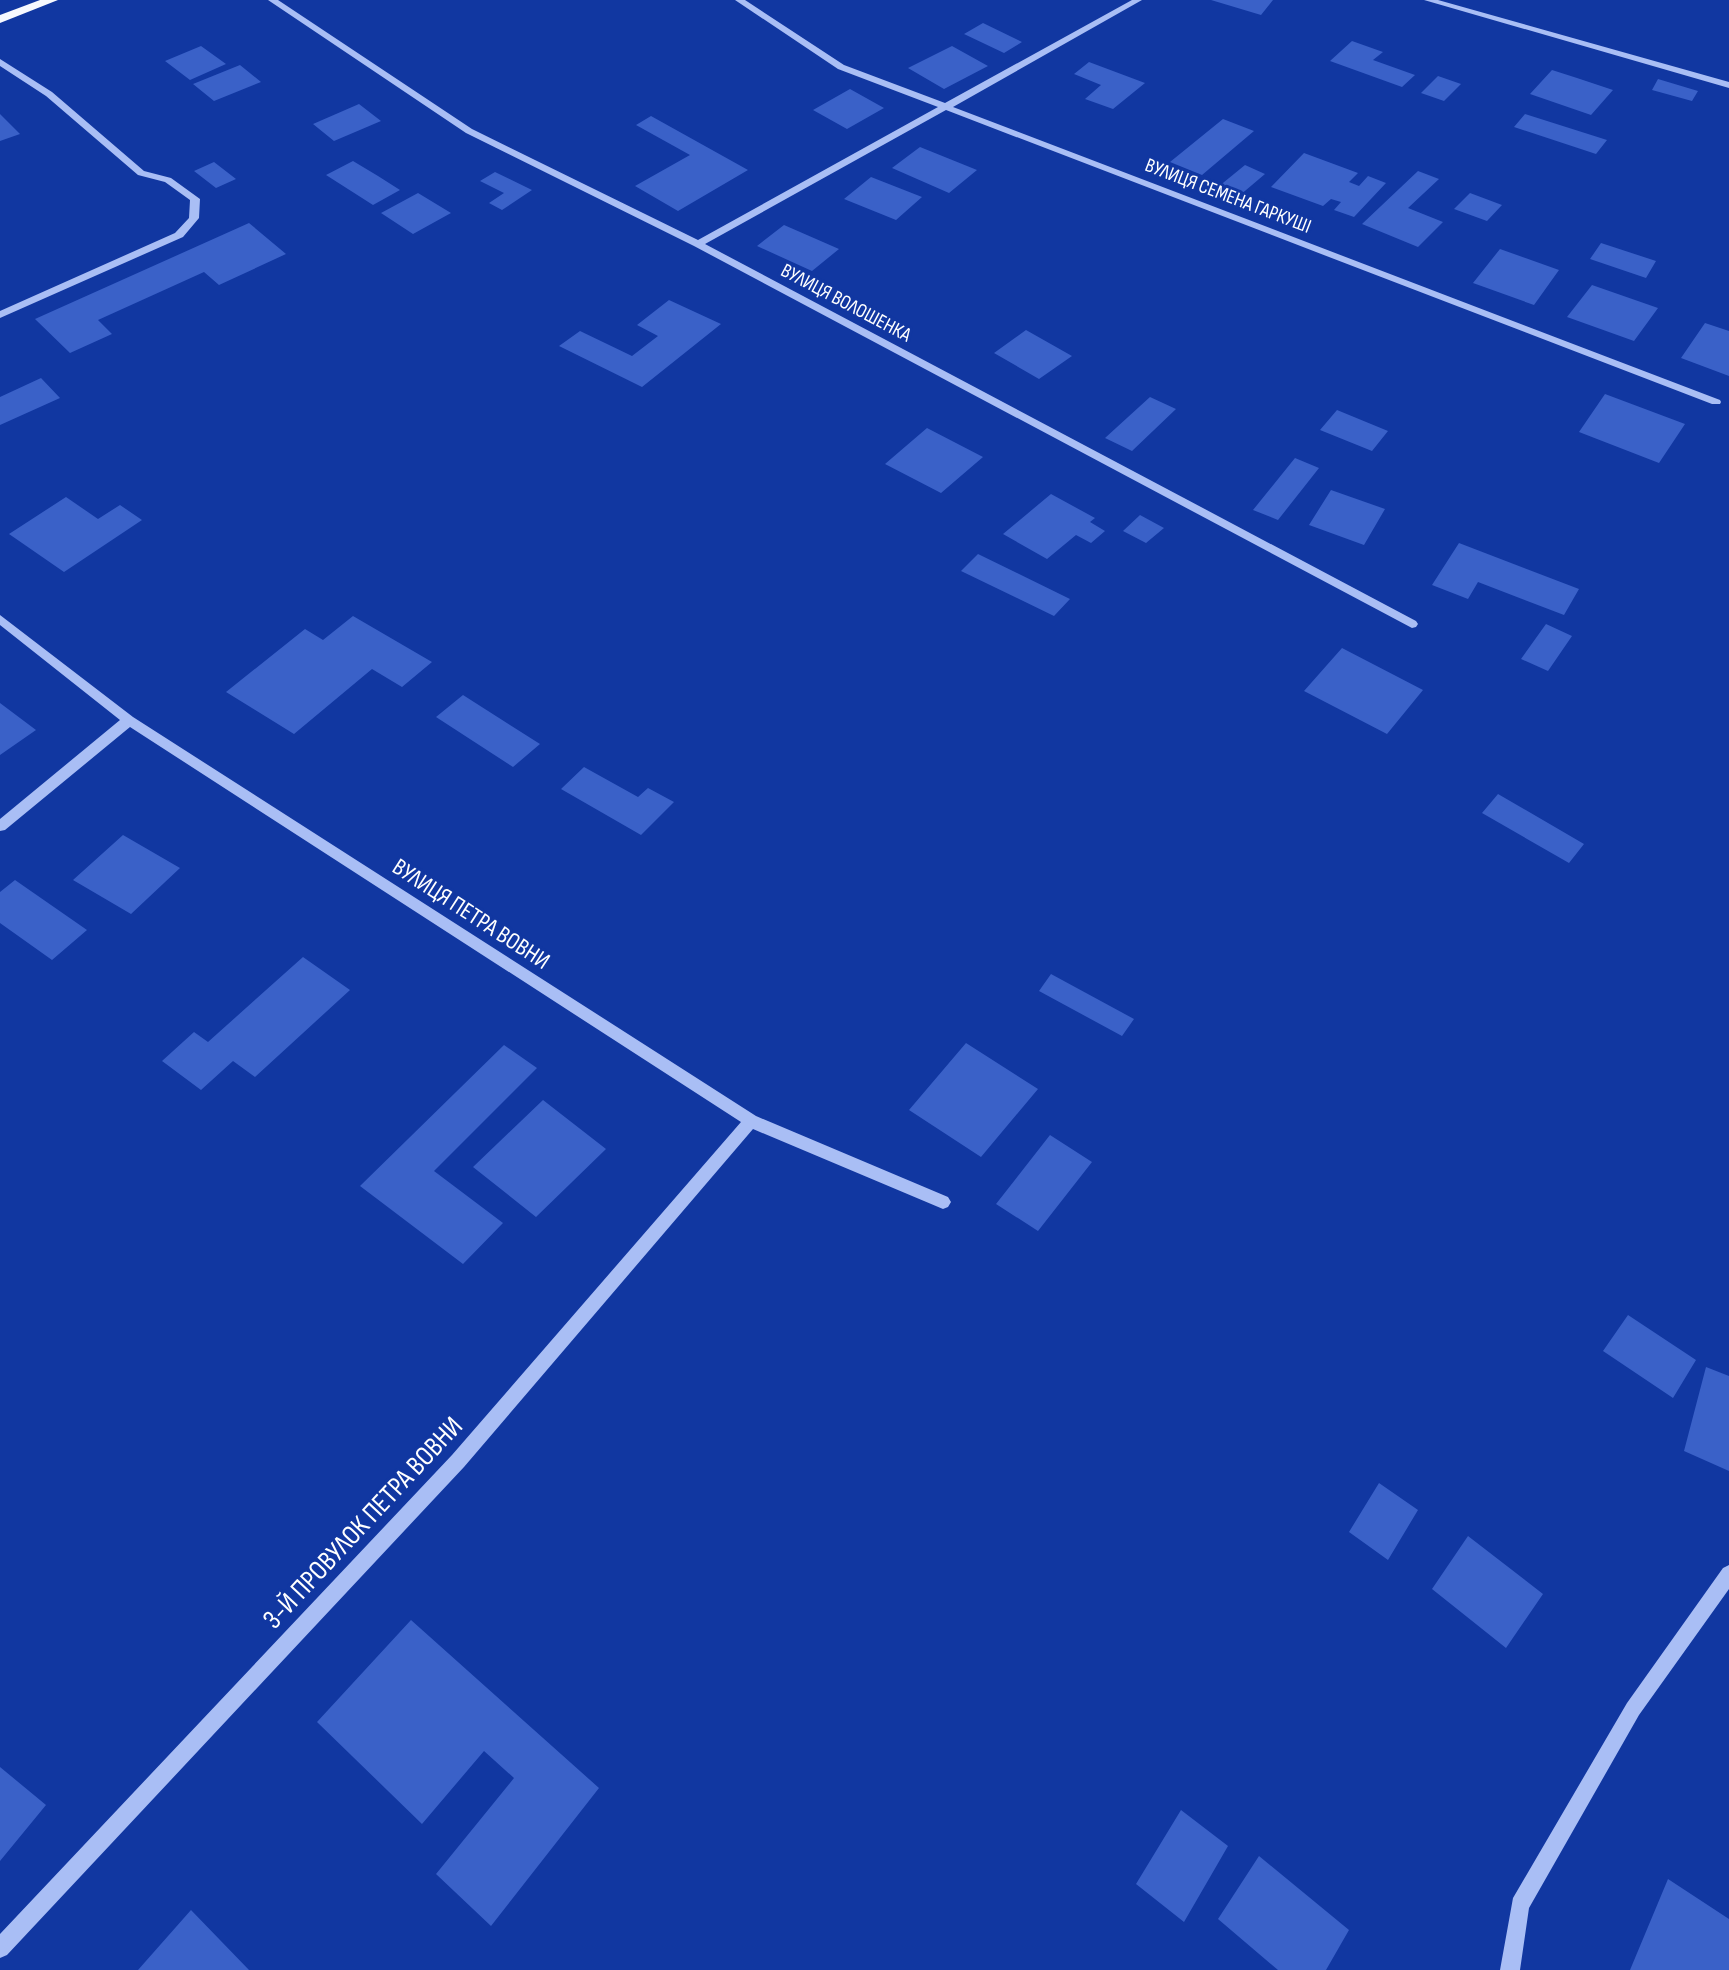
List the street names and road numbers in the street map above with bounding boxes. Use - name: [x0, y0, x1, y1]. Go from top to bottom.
- street label: ВУЛИЦЯ СЕМЕНА ГАРКУШІ: [1142, 153, 1314, 239]
- street label: ВУЛИЦЯ ВОЛОШЕНКА: [777, 259, 916, 348]
- street label: ВУЛИЦЯ ПЕТРА ВОВНИ: [387, 852, 555, 976]
- street label: 3-Й ПРОВУЛОК ПЕТРА ВОВНИ: [256, 1410, 470, 1636]

